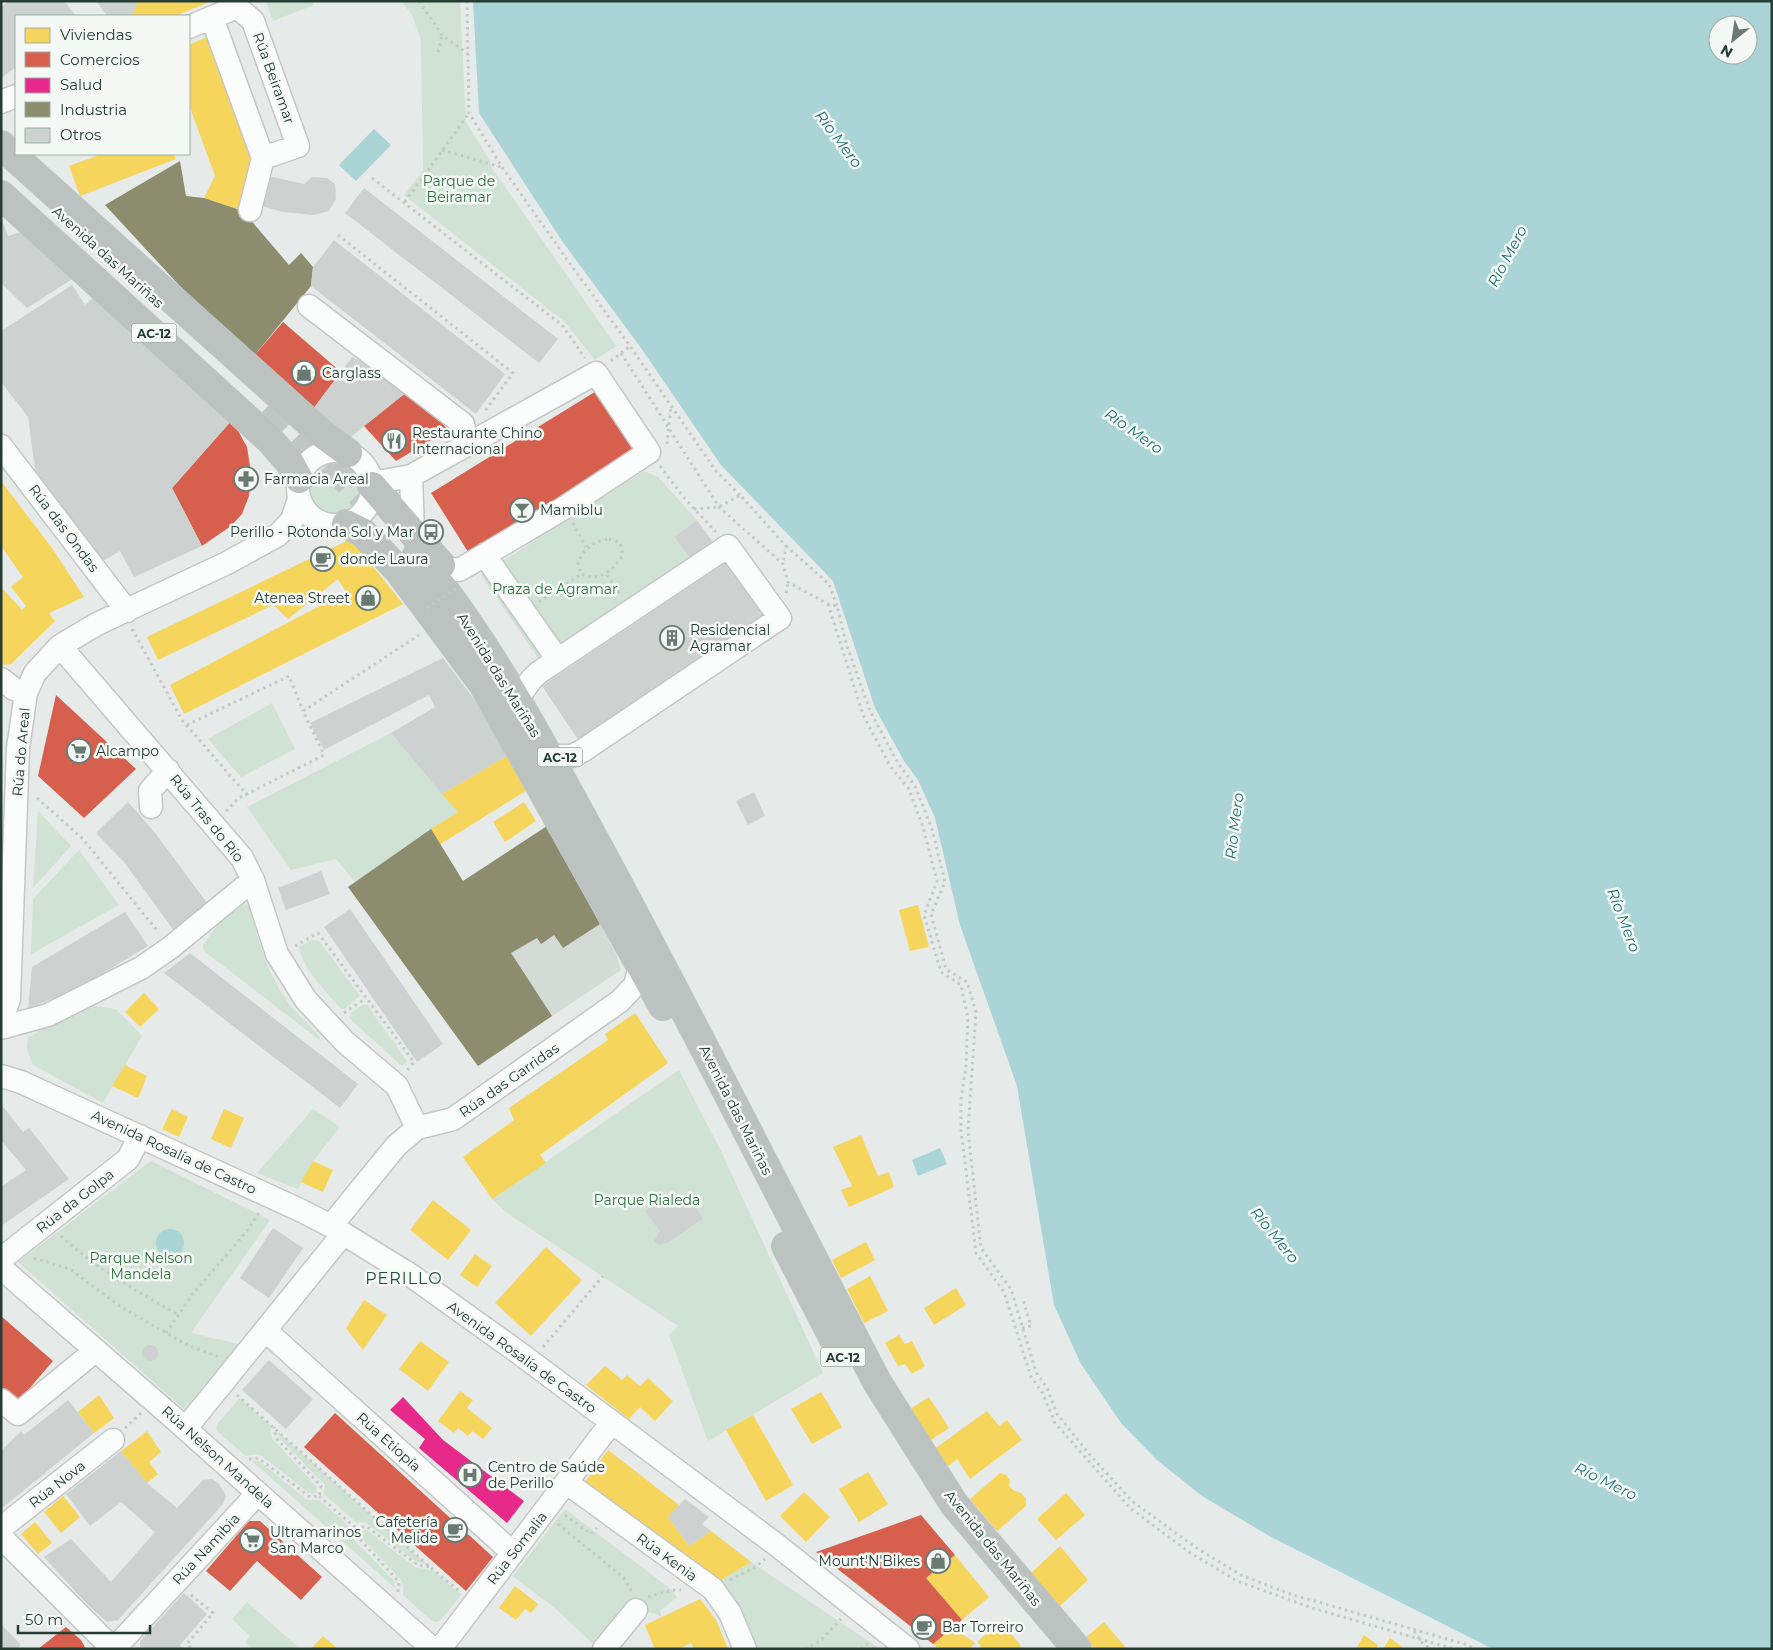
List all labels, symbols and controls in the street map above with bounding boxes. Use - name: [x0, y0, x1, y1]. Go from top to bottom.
- legend: [15, 15, 190, 155]
- north arrow: [1708, 15, 1758, 65]
- text: Viviendas: [60, 25, 132, 44]
- street label: Rúa Beiramar: [249, 30, 299, 127]
- text: N: [1717, 41, 1736, 62]
- text: Comercios: [60, 50, 140, 69]
- text: Salud: [60, 75, 102, 94]
- text: Industria: [60, 100, 127, 119]
- water label: Río Mero: [811, 107, 867, 171]
- text: Otros: [60, 125, 101, 144]
- park label: Parque de Beiramar: [423, 172, 495, 206]
- street label: Avenida das Mariñas: [49, 202, 168, 312]
- water label: Río Mero: [1483, 222, 1531, 290]
- road number: AC-12: [132, 323, 176, 342]
- shop icon: Carglass: [291, 360, 317, 386]
- place label: Carglass: [322, 364, 381, 382]
- water label: Río Mero: [1101, 404, 1167, 458]
- place label: Restaurante Chino Internacional: [412, 424, 542, 458]
- restaurant icon: Restaurante Chino Internacional: [381, 428, 407, 454]
- pharmacy icon: Farmacia Areal: [233, 466, 259, 492]
- place label: Farmacia Areal: [264, 470, 369, 488]
- street label: Rúa das Ondas: [25, 480, 103, 576]
- bar icon: Mamiblu: [509, 497, 535, 523]
- place label: Mamiblu: [540, 501, 603, 519]
- bus stop icon: Perillo - Rotonda Sol y Mar: [418, 519, 444, 545]
- place label: Perillo - Rotonda Sol y Mar: [230, 523, 414, 541]
- cafe icon: donde Laura: [310, 546, 336, 572]
- place label: donde Laura: [340, 550, 429, 568]
- park label: Praza de Agramar: [492, 580, 618, 598]
- shop icon: Atenea Street: [355, 585, 381, 611]
- place label: Atenea Street: [254, 589, 350, 607]
- street label: Avenida das Mariñas: [453, 609, 545, 741]
- place label: Residencial Agramar: [690, 621, 770, 655]
- building icon: Residencial Agramar: [659, 625, 685, 651]
- street label: Rúa do Areal: [8, 707, 34, 797]
- supermarket icon: Alcampo: [66, 738, 92, 764]
- place label: Alcampo: [96, 742, 159, 760]
- road number: AC-12: [538, 748, 582, 766]
- street label: Rúa Tras do Río: [166, 770, 248, 866]
- water label: Río Mero: [1220, 792, 1248, 860]
- water label: Río Mero: [1603, 885, 1645, 955]
- street label: Rúa das Garridas: [455, 1039, 563, 1121]
- street label: Avenida das Mariñas: [695, 1042, 777, 1178]
- street label: Avenida Rosalía de Castro: [89, 1106, 260, 1198]
- street label: Rúa da Golpa: [32, 1165, 118, 1237]
- park label: Parque Rialeda: [594, 1191, 700, 1209]
- water label: Río Mero: [1247, 1203, 1303, 1267]
- park label: Parque Nelson Mandela: [89, 1249, 193, 1283]
- district label: PERILLO: [365, 1269, 443, 1288]
- street label: Avenida Rosalía de Castro: [444, 1297, 600, 1417]
- road number: AC-12: [820, 1348, 866, 1366]
- street label: Rúa Nelson Mandela: [158, 1402, 278, 1512]
- street label: Rúa Etiopía: [353, 1408, 425, 1476]
- street label: Rúa Nova: [25, 1456, 89, 1512]
- place label: Centro de Saúde de Perillo: [488, 1458, 605, 1492]
- water label: Río Mero: [1572, 1458, 1640, 1504]
- hospital icon: Centro de Saúde de Perillo: [457, 1462, 483, 1488]
- street label: Avenida das Mariñas: [941, 1486, 1045, 1610]
- street label: Rúa Somalia: [483, 1508, 551, 1588]
- street label: Rúa Namibia: [168, 1509, 244, 1589]
- place label: Cafetería Melide: [375, 1513, 438, 1547]
- cafe icon: Cafetería Melide: [442, 1517, 468, 1543]
- place label: Ultramarinos San Marco: [270, 1523, 361, 1557]
- supermarket icon: Ultramarinos San Marco: [239, 1527, 265, 1553]
- street label: Rúa Kenia: [633, 1529, 701, 1585]
- shop icon: Mount'N'Bikes: [925, 1548, 951, 1574]
- place label: Mount'N'Bikes: [819, 1552, 920, 1570]
- scale bar: [18, 1602, 150, 1634]
- text: 50 m: [25, 1610, 63, 1629]
- cafe icon: Bar Torreiro: [911, 1614, 937, 1640]
- place label: Bar Torreiro: [942, 1618, 1024, 1636]

